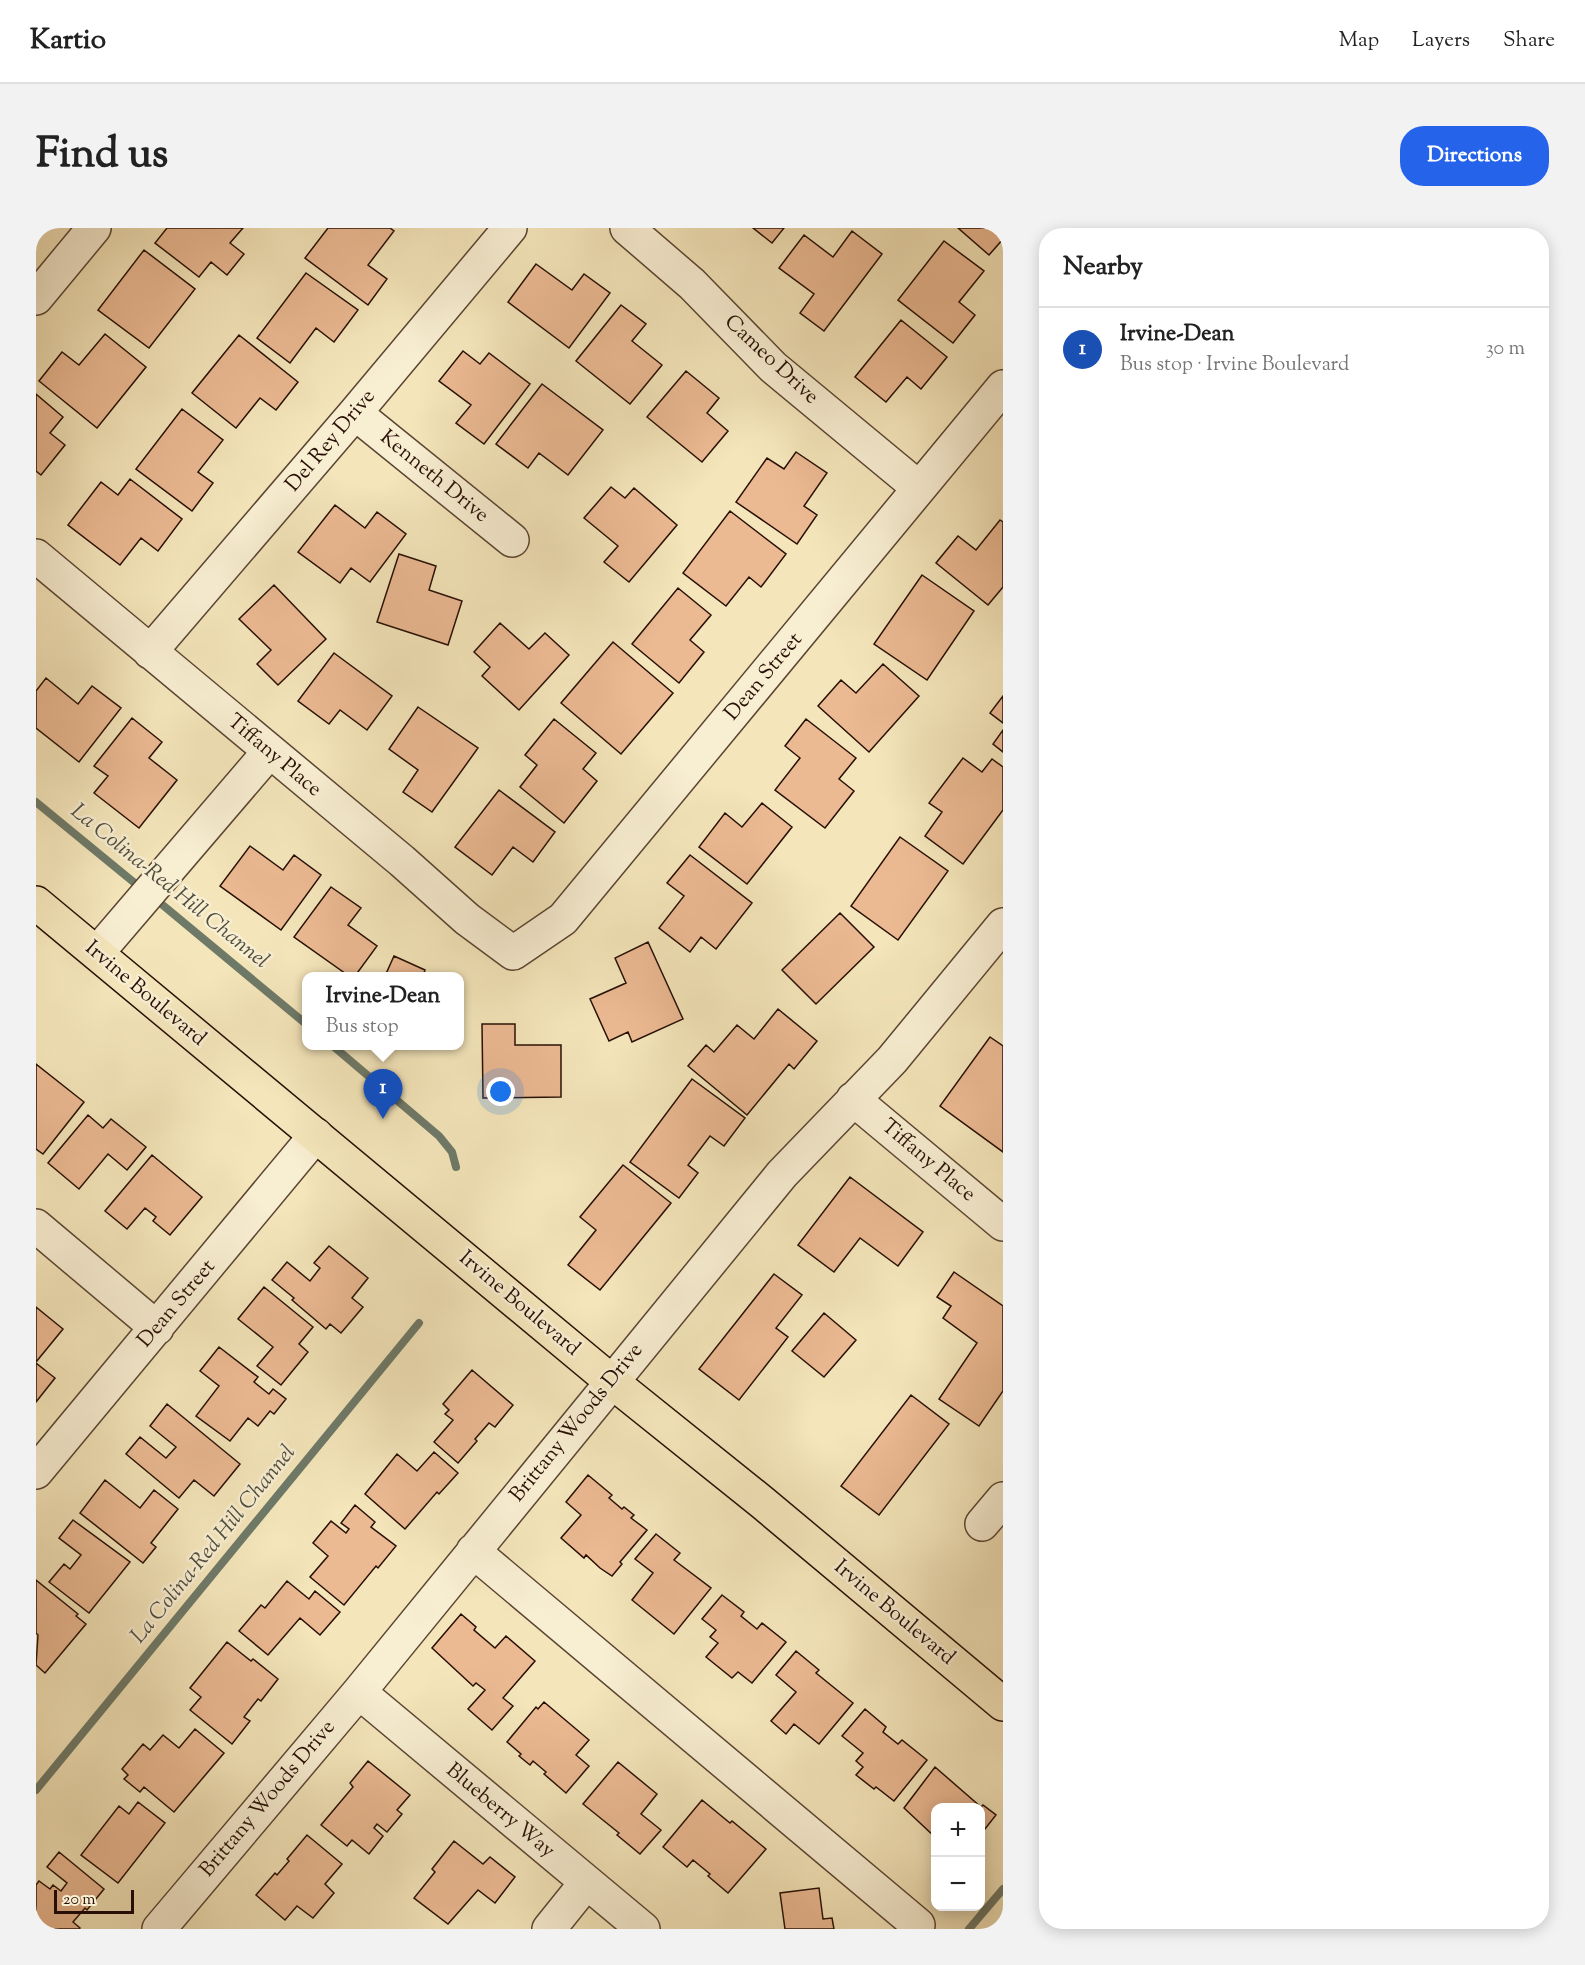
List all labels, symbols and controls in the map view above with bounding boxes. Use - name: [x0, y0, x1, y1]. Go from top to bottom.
- text: Kartio: [30, 21, 106, 61]
- text: Map: [1339, 26, 1379, 56]
- text: Layers: [1412, 26, 1470, 56]
- text: Share: [1503, 26, 1555, 56]
- text: Find us: [36, 126, 168, 186]
- button: Directions: [1400, 126, 1549, 186]
- text: Nearby: [1063, 249, 1143, 286]
- street label: Cameo Drive: [717, 308, 825, 412]
- text: Irvine-Dean: [1120, 319, 1235, 351]
- text: 1: [1079, 335, 1086, 364]
- text: 30 m: [1486, 335, 1525, 364]
- text: Bus stop · Irvine Boulevard: [1120, 351, 1349, 380]
- street label: Del Rey Drive: [279, 383, 383, 499]
- street label: Kenneth Drive: [373, 424, 495, 530]
- street label: Dean Street: [718, 626, 810, 728]
- street label: Tiffany Place: [220, 707, 328, 805]
- water label: La Colina-Red Hill Channel: [63, 797, 275, 977]
- street label: Irvine Boulevard: [78, 934, 212, 1054]
- popup: [302, 972, 464, 1050]
- text: Irvine-Dean: [326, 981, 440, 1013]
- text: Bus stop: [326, 1013, 399, 1042]
- pin: 1: [364, 1070, 402, 1119]
- your location: [486, 1077, 515, 1106]
- street label: Tiffany Place: [874, 1112, 982, 1210]
- street label: Irvine Boulevard: [452, 1244, 586, 1364]
- street label: Dean Street: [131, 1253, 223, 1355]
- street label: Brittany Woods Drive: [503, 1337, 651, 1509]
- water label: La Colina-Red Hill Channel: [124, 1439, 304, 1651]
- street label: Irvine Boulevard: [827, 1553, 961, 1673]
- street label: Brittany Woods Drive: [193, 1714, 343, 1884]
- street label: Blueberry Way: [439, 1756, 562, 1866]
- map controls: [931, 1803, 985, 1911]
- button: +: [931, 1803, 985, 1857]
- button: −: [931, 1857, 985, 1911]
- scale bar: [54, 1887, 134, 1914]
- text: 20 m: [63, 1889, 96, 1912]

